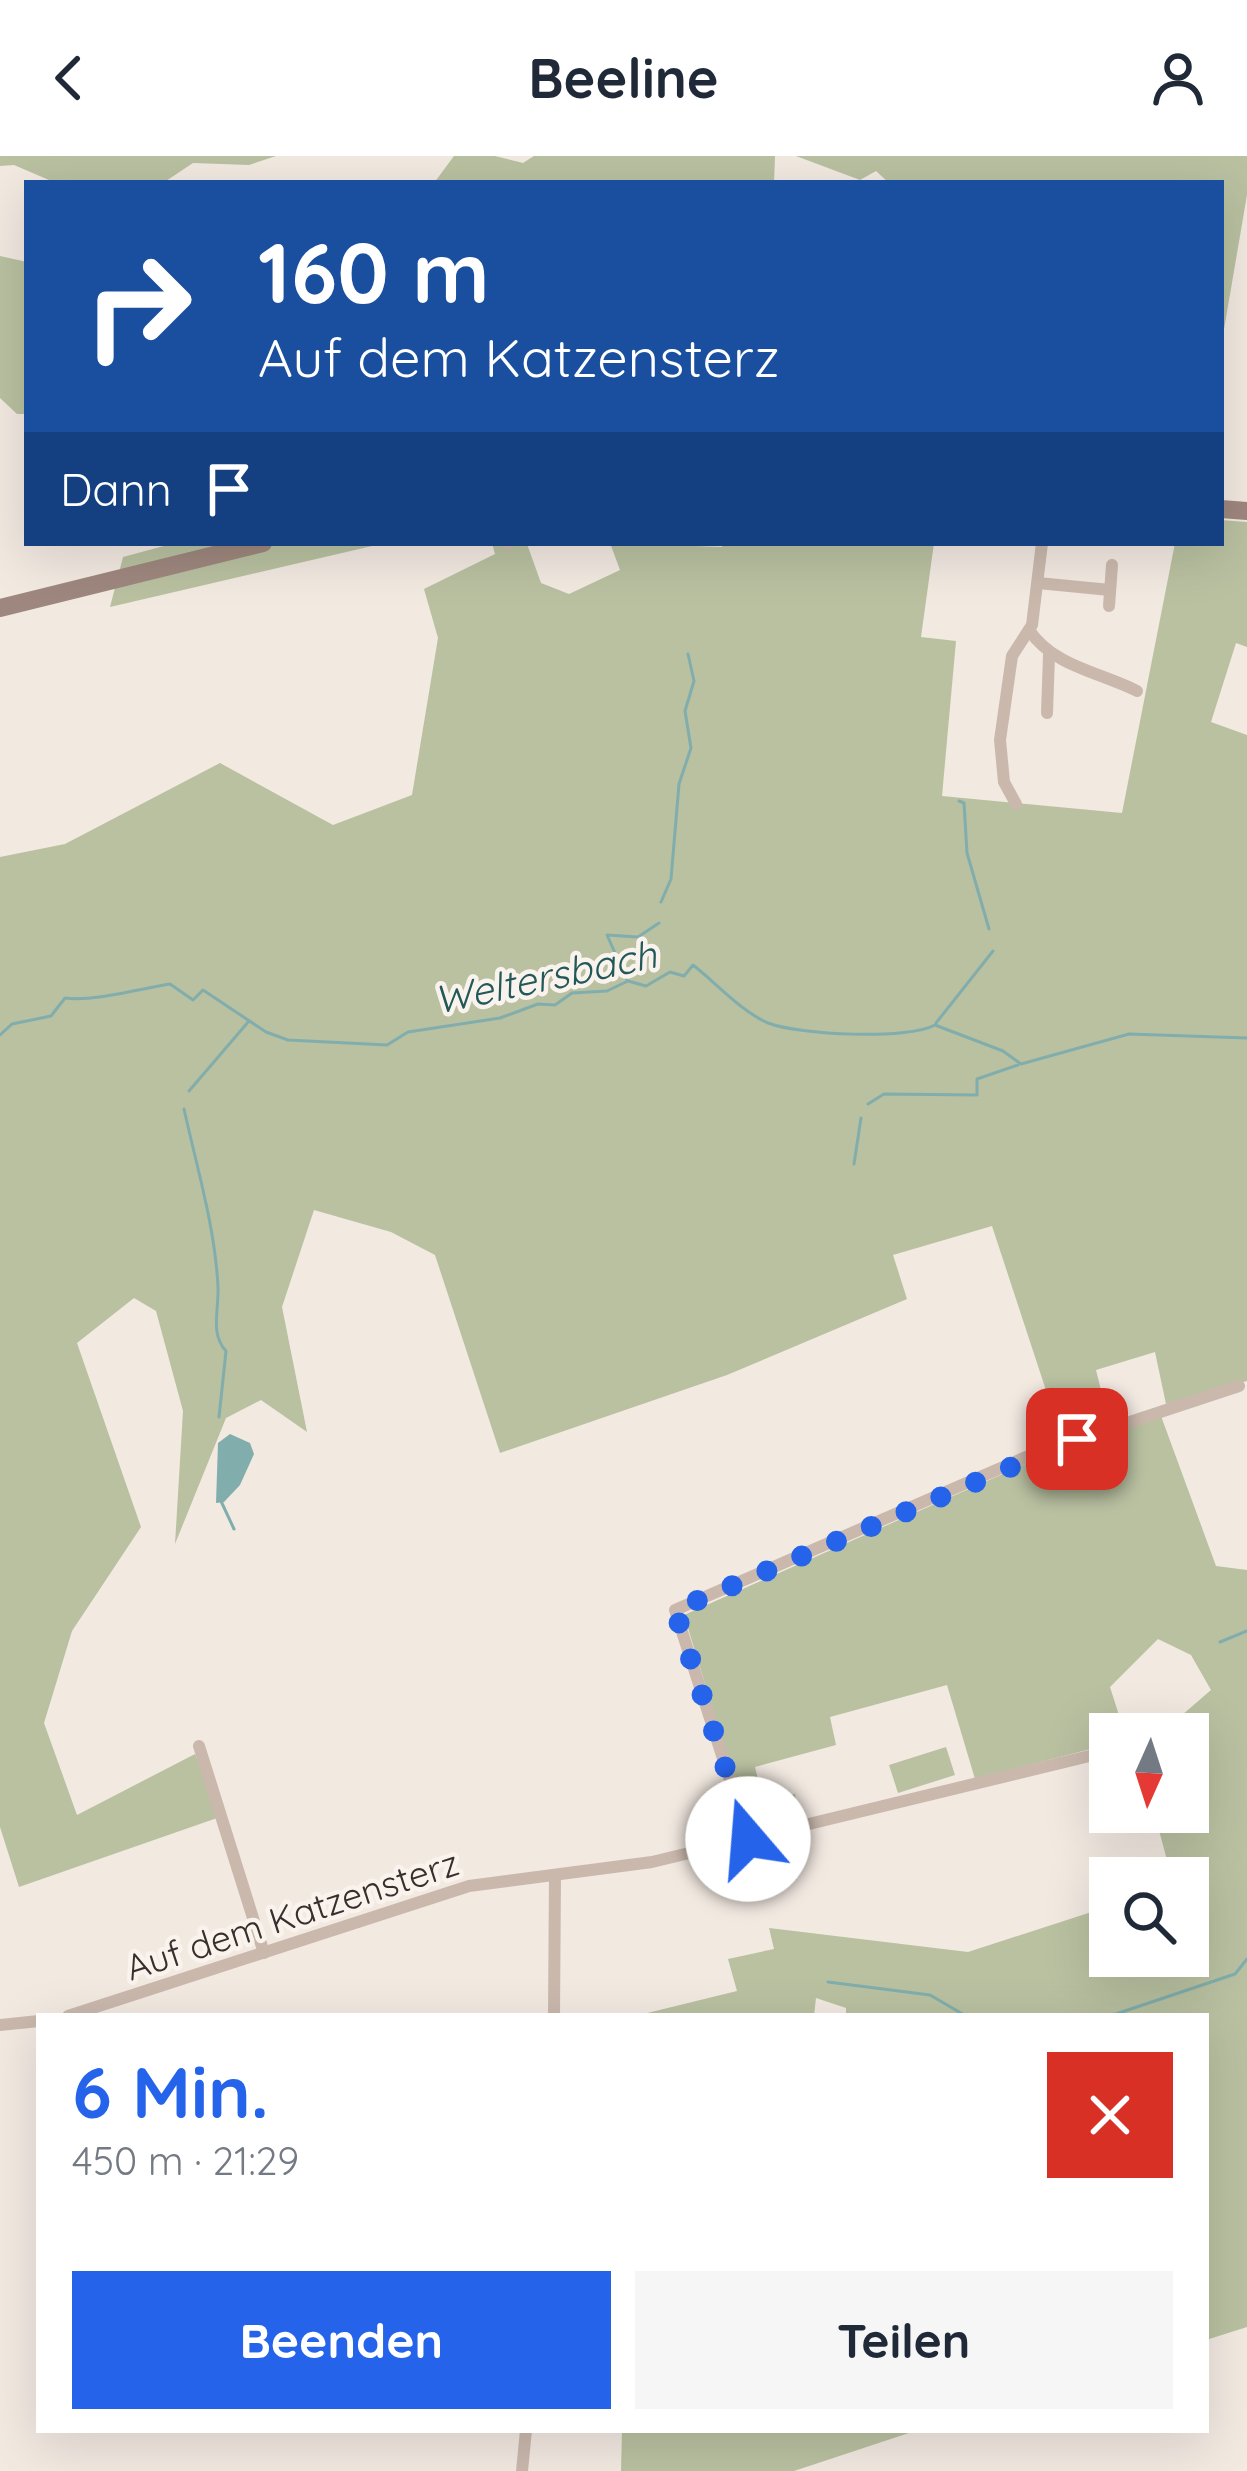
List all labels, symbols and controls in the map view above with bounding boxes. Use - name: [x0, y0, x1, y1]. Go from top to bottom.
- text: Beeline: [528, 44, 719, 112]
- icon: back: [36, 45, 102, 111]
- icon: person: [1145, 45, 1211, 111]
- text: 160 m: [258, 219, 490, 324]
- icon: right: [60, 228, 216, 384]
- text: Auf dem Katzensterz: [258, 323, 780, 391]
- icon: arrive: [196, 456, 262, 522]
- text: Dann: [60, 461, 172, 517]
- water label: Weltersbach: [429, 929, 661, 1024]
- pin: [1026, 1388, 1128, 1490]
- icon: arrive: [1044, 1406, 1110, 1472]
- north arrow: [1089, 1713, 1209, 1833]
- map controls: [1089, 1713, 1209, 1977]
- position arrow: [685, 1776, 811, 1902]
- street label: Auf dem Katzensterz: [120, 1839, 464, 1990]
- button: search: [1089, 1857, 1209, 1977]
- text: 6 Min.: [72, 2046, 269, 2136]
- button: close: [1047, 2052, 1173, 2178]
- text: 450 m · 21:29: [72, 2136, 299, 2185]
- button: Beenden: [72, 2271, 611, 2409]
- button: Teilen: [635, 2271, 1173, 2409]

